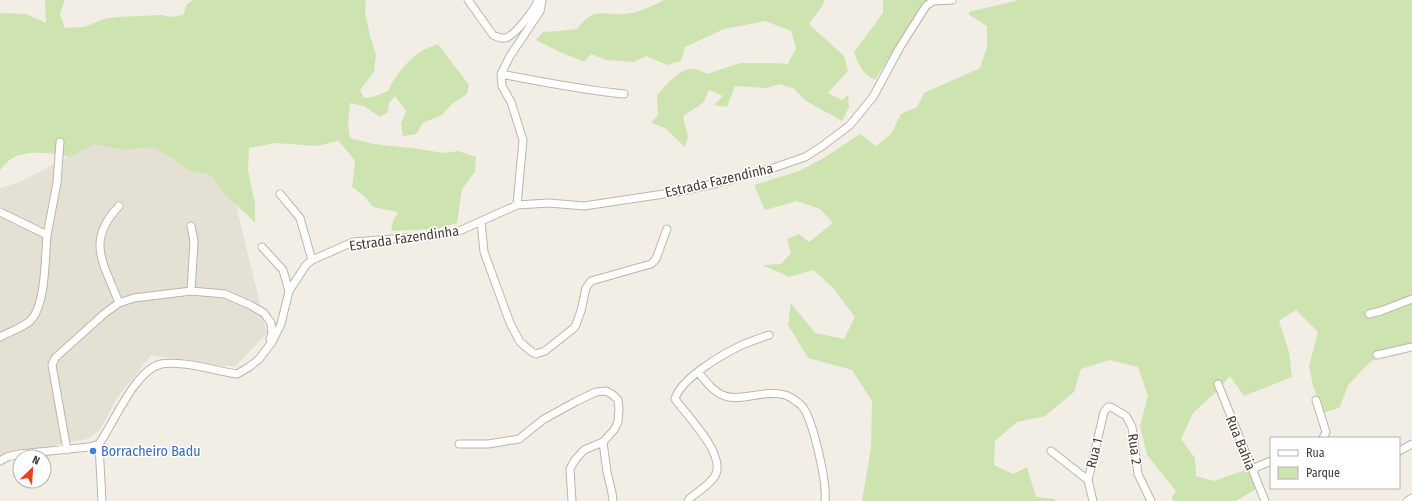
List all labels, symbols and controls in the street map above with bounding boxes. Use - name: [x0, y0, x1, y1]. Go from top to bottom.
- street label: Estrada Fazendinha: [663, 160, 775, 201]
- street label: Estrada Fazendinha: [348, 222, 460, 255]
- street label: Rua Bahia: [1222, 413, 1259, 473]
- street label: Rua 2: [1124, 432, 1145, 466]
- street label: Rua 1: [1083, 436, 1106, 470]
- legend: [1270, 437, 1400, 489]
- place label: Borracheiro Badu: [101, 443, 201, 460]
- marker: Borracheiro Badu: [88, 446, 98, 456]
- text: Rua: [1306, 446, 1325, 460]
- north arrow: [12, 449, 52, 489]
- text: N: [30, 453, 42, 468]
- text: Parque: [1306, 466, 1340, 480]

